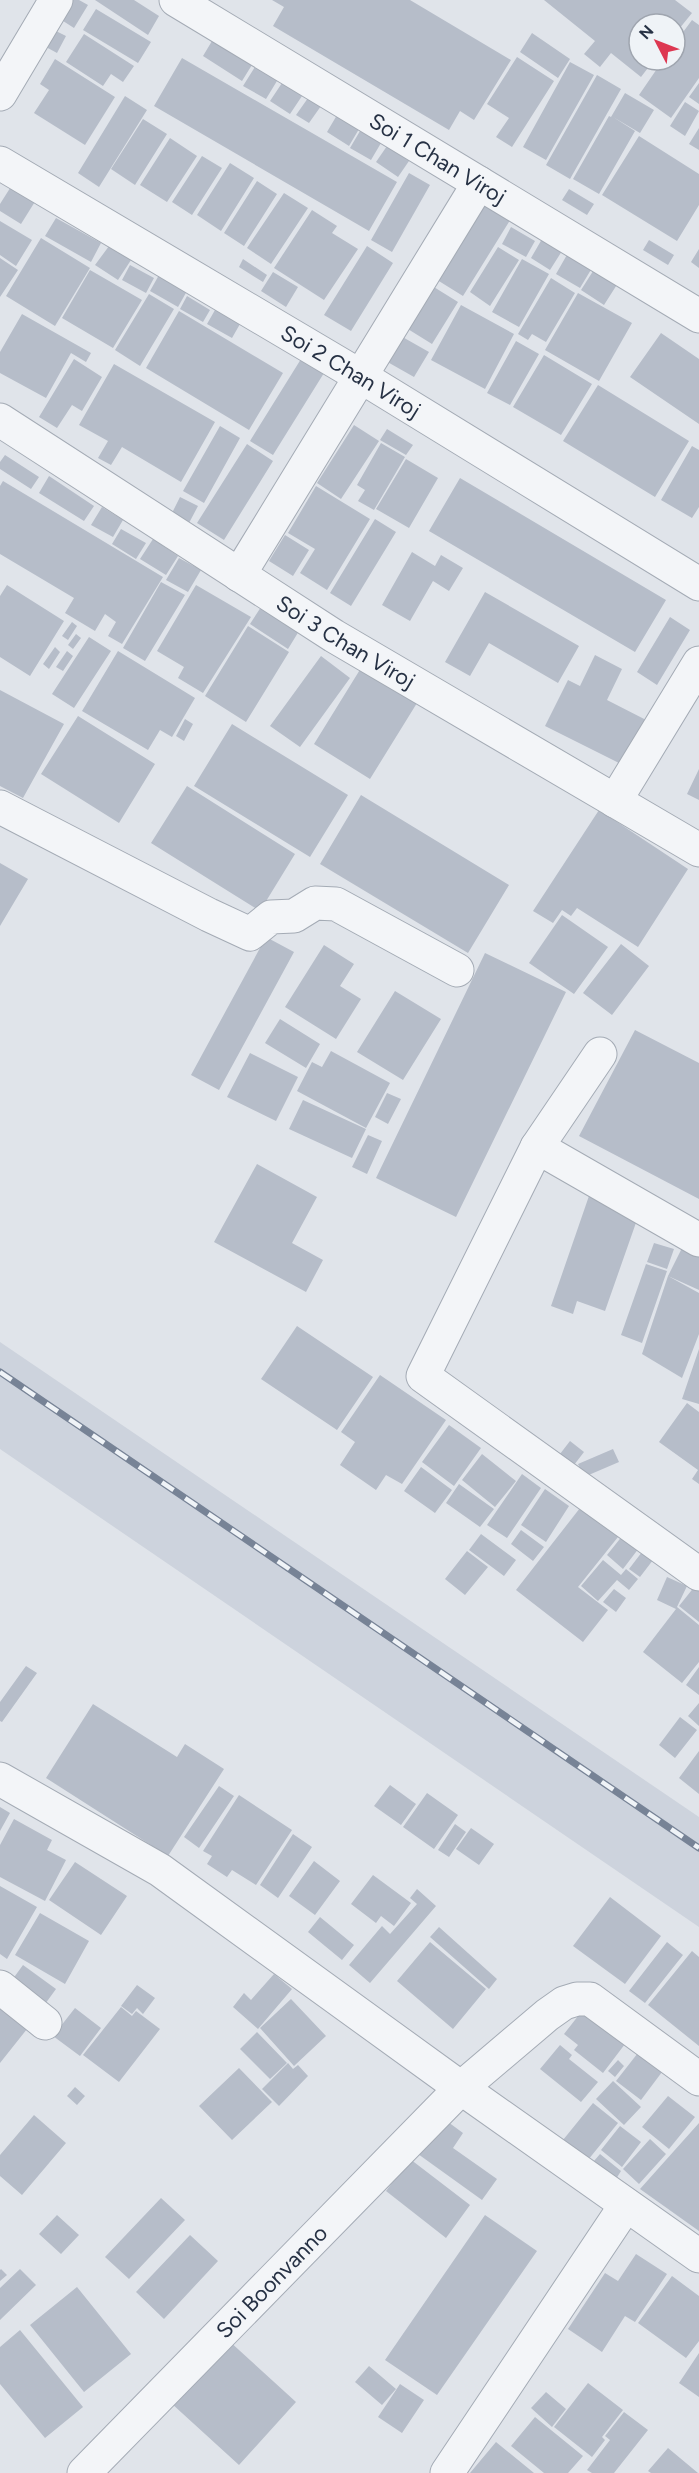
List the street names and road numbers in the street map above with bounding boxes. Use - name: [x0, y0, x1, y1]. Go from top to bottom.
- street label: Soi 1 Chan Viroj: [365, 107, 511, 210]
- street label: Soi 2 Chan Viroj: [276, 319, 426, 423]
- street label: Soi 3 Chan Viroj: [272, 589, 420, 694]
- street label: Soi Boonvanno: [210, 2219, 333, 2344]

